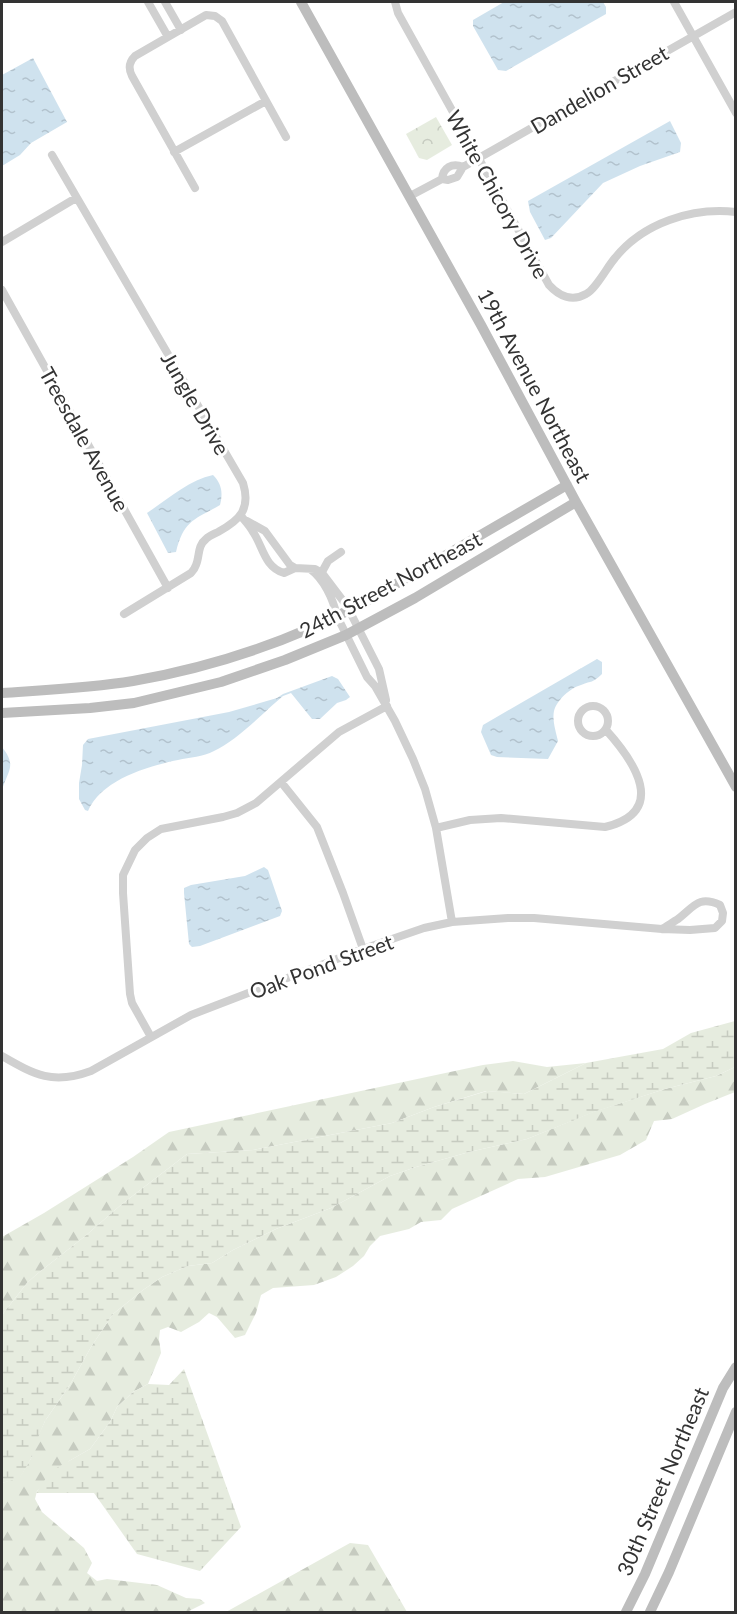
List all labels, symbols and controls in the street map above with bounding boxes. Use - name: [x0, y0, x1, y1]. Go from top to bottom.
- street label: Dandelion Street: [526, 39, 673, 139]
- street label: White Chicory Drive: [441, 106, 555, 282]
- street label: 19th Avenue Northeast: [473, 284, 597, 487]
- street label: Jungle Drive: [157, 347, 235, 459]
- street label: Treesdale Avenue: [35, 363, 135, 515]
- street label: 24th Street Northeast: [295, 525, 486, 643]
- street label: Oak Pond Street: [246, 928, 397, 1004]
- street label: 30th Street Northeast: [611, 1383, 713, 1579]

